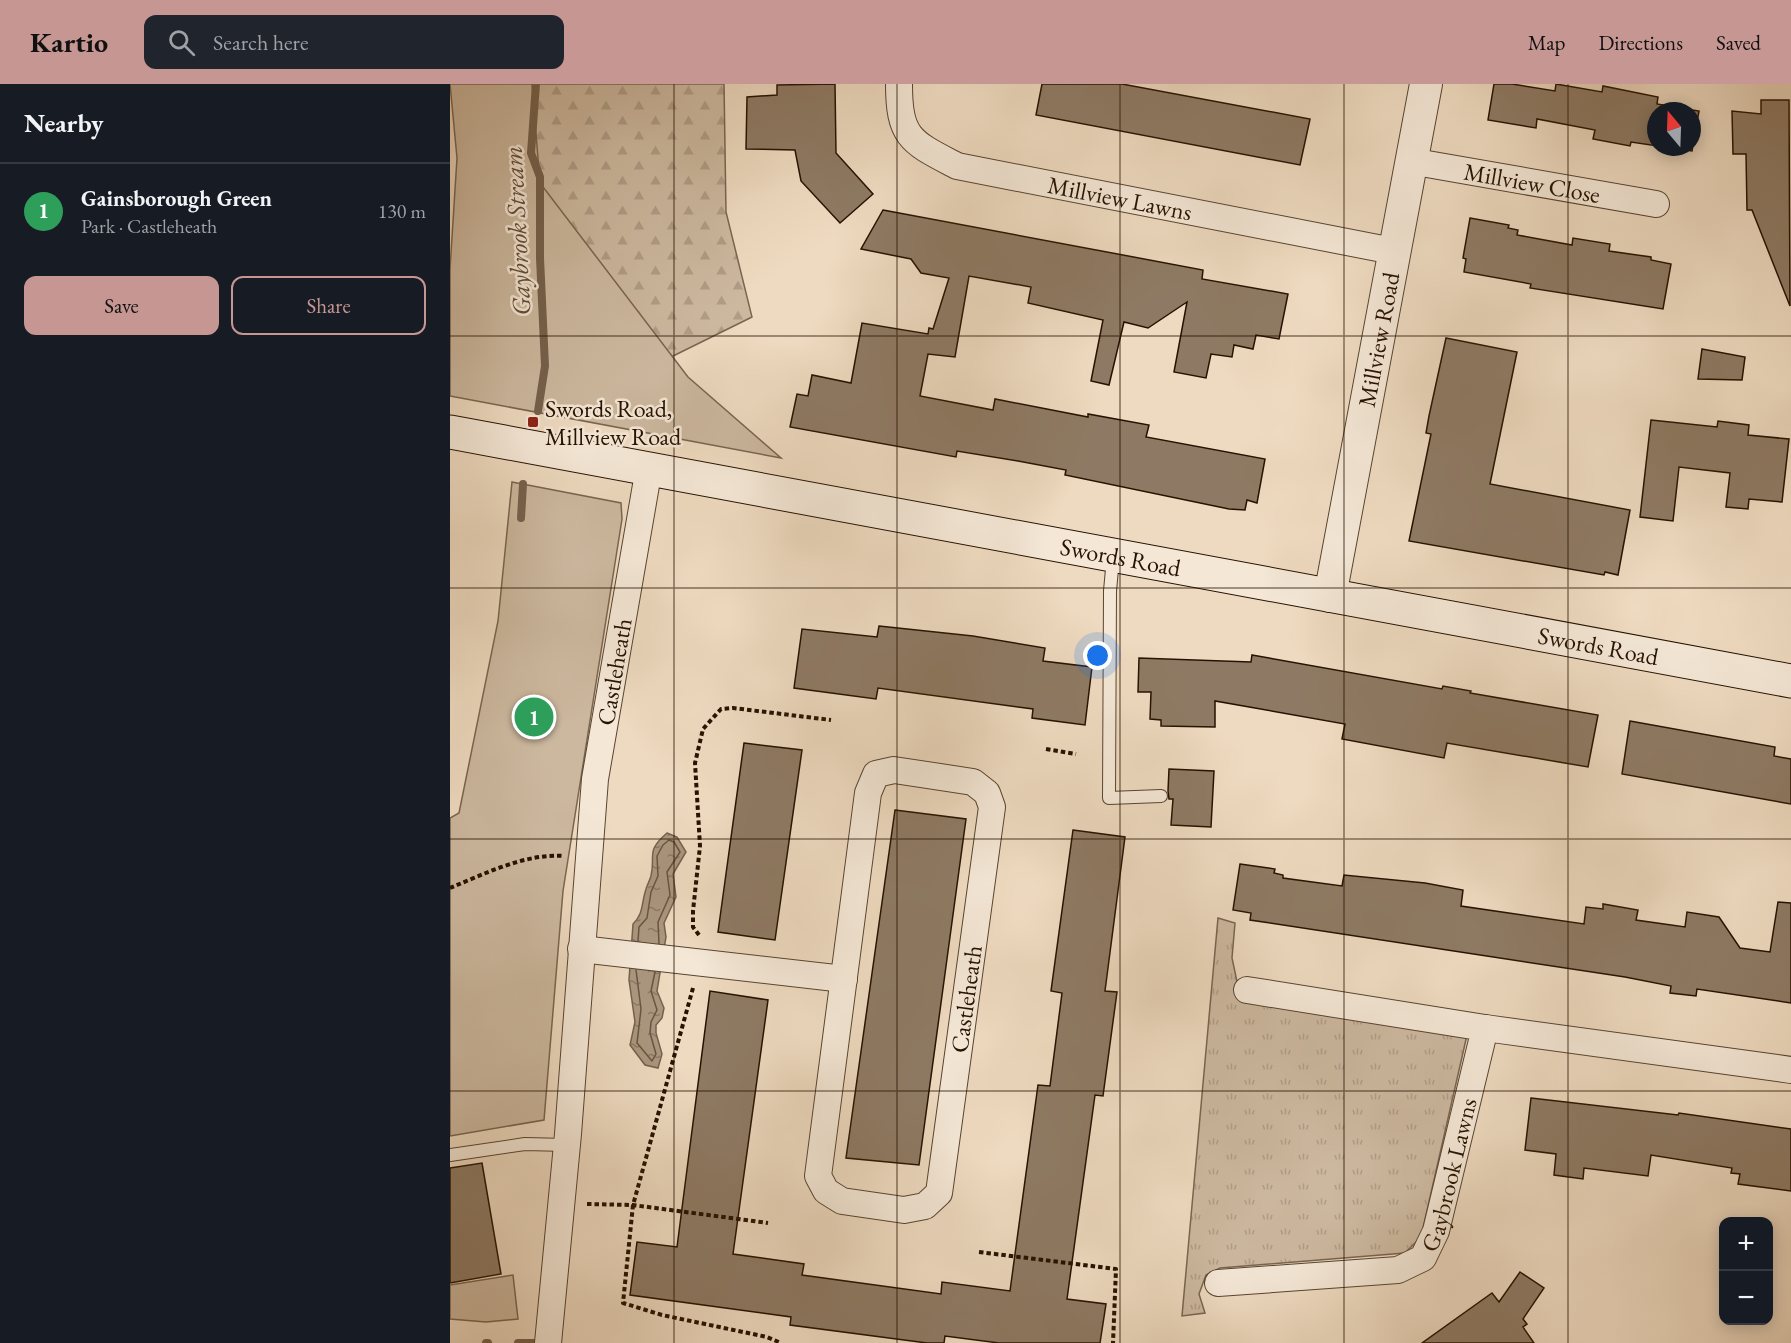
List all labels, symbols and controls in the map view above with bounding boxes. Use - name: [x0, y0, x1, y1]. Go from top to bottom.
- search box: [144, 15, 564, 69]
- text: Kartio: [30, 24, 108, 60]
- icon: search: [165, 26, 198, 59]
- text: Search here: [213, 28, 309, 57]
- text: Map: [1528, 29, 1565, 56]
- text: Directions: [1598, 29, 1683, 56]
- text: Saved: [1716, 29, 1761, 56]
- north arrow: [1647, 102, 1701, 156]
- text: Nearby: [24, 106, 104, 140]
- water label: Gaybrook Stream: [496, 145, 538, 317]
- street label: Millview Close: [1462, 155, 1603, 209]
- street label: Millview Lawns: [1045, 169, 1195, 227]
- text: Gainsborough Green: [81, 184, 272, 213]
- text: 1: [38, 198, 49, 224]
- text: 130 m: [378, 198, 426, 224]
- text: Park · Castleheath: [81, 213, 217, 239]
- street label: Millview Road: [1350, 269, 1406, 409]
- button: Save: [24, 276, 219, 335]
- button: Share: [231, 276, 426, 335]
- place label: Swords Road, Millview Road: [545, 393, 682, 452]
- marker: Swords Road, Millview Road: [526, 415, 540, 429]
- street label: Swords Road: [1058, 530, 1184, 583]
- street label: Castleheath: [589, 616, 638, 728]
- street label: Swords Road: [1536, 619, 1662, 672]
- your location: [1083, 641, 1112, 670]
- pin: 1: [514, 694, 554, 740]
- street label: Castleheath: [943, 943, 989, 1055]
- street label: Gaybrook Lawns: [1413, 1095, 1483, 1256]
- map controls: [1719, 1217, 1773, 1325]
- button: +: [1719, 1217, 1773, 1271]
- button: −: [1719, 1271, 1773, 1325]

